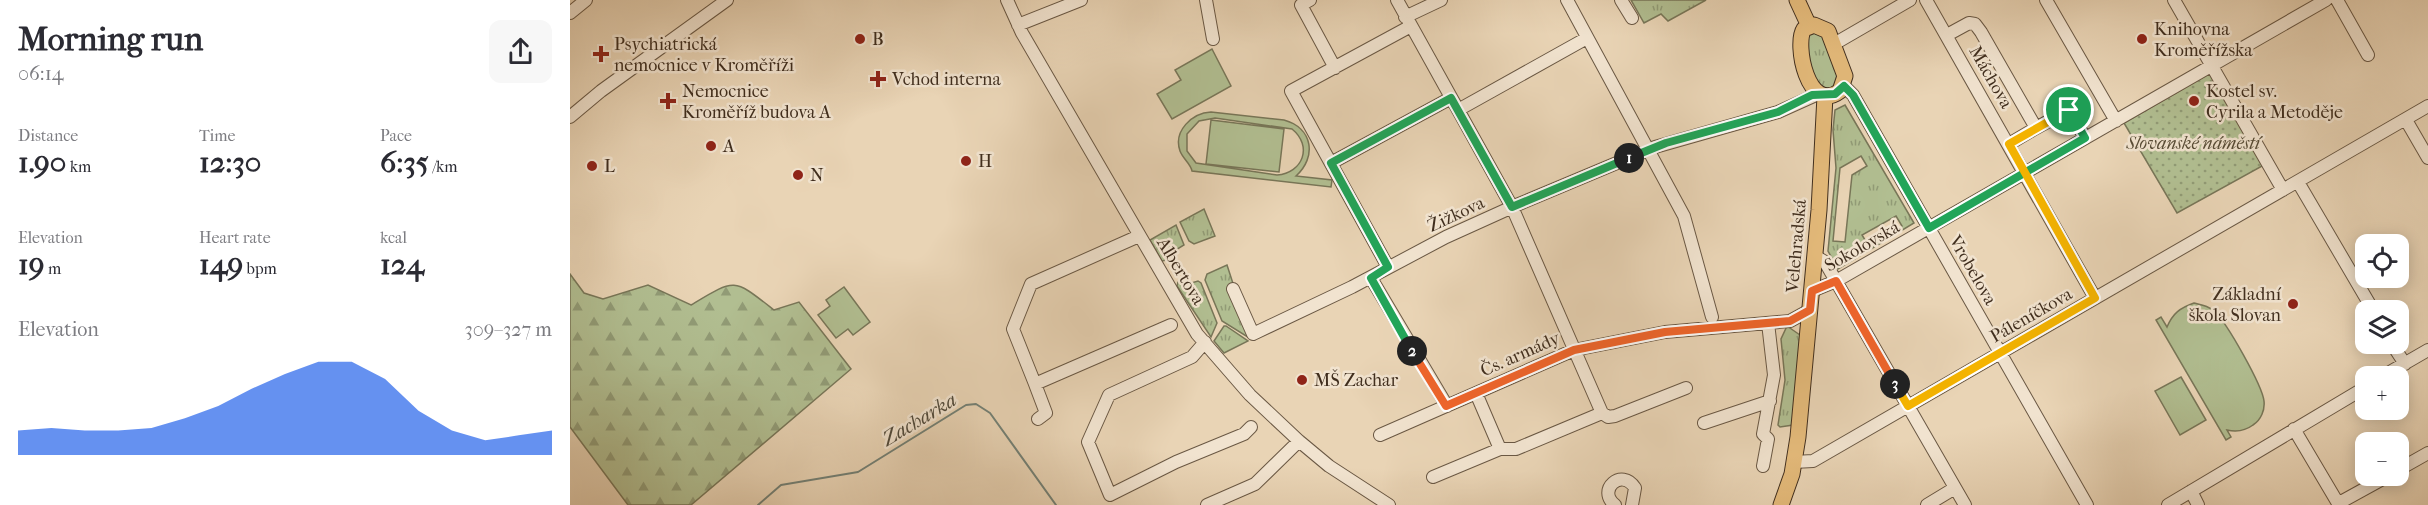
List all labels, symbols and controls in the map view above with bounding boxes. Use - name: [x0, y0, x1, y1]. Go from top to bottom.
- place label: Knihovna Kroměřížska: [2154, 19, 2253, 61]
- text: Morning run: [18, 20, 203, 59]
- button: share: [489, 20, 552, 83]
- place label: B: [872, 29, 884, 50]
- marker: B: [853, 32, 867, 46]
- marker: Knihovna Kroměřížska: [2135, 32, 2149, 46]
- place label: Psychiatrická nemocnice v Kroměříži: [614, 34, 795, 76]
- street label: Máchova: [1964, 42, 2017, 113]
- marker: Psychiatrická nemocnice v Kroměříži: [592, 45, 610, 63]
- text: 06:14: [18, 62, 64, 85]
- place label: Vchod interna: [891, 69, 1002, 90]
- marker: Vchod interna: [869, 70, 887, 88]
- place label: Nemocnice Kroměříž budova A: [682, 81, 831, 123]
- place label: Kostel sv. Cyrila a Metoděje: [2206, 81, 2343, 123]
- pin: [2043, 84, 2094, 135]
- marker: Nemocnice Kroměříž budova A: [659, 92, 677, 110]
- icon: arrive: [2052, 93, 2085, 126]
- marker: Kostel sv. Cyrila a Metoděje: [2187, 94, 2201, 108]
- text: Distance: [18, 126, 78, 145]
- text: Time: [199, 126, 235, 145]
- text: Pace: [380, 126, 412, 145]
- park label: Slovanské náměstí: [2125, 133, 2264, 154]
- place label: A: [722, 136, 735, 157]
- marker: A: [704, 139, 718, 153]
- pin: 1: [1614, 143, 1644, 173]
- text: 1.90: [18, 145, 66, 180]
- text: 12:30: [199, 145, 261, 180]
- text: 6:35: [380, 145, 429, 180]
- text: 1: [1626, 148, 1632, 167]
- place label: H: [978, 151, 992, 172]
- marker: H: [959, 154, 973, 168]
- place label: L: [604, 156, 615, 177]
- text: km: [66, 157, 91, 176]
- text: /km: [429, 157, 458, 176]
- marker: L: [585, 159, 599, 173]
- place label: N: [810, 165, 824, 186]
- marker: N: [791, 168, 805, 182]
- street label: Žižkova: [1424, 190, 1489, 237]
- street label: Velehradská: [1782, 198, 1811, 294]
- street label: Sokolovská: [1821, 216, 1904, 276]
- text: Elevation: [18, 228, 83, 247]
- text: Heart rate: [199, 228, 271, 247]
- text: kcal: [380, 228, 407, 247]
- street label: Vrobelova: [1944, 231, 2001, 309]
- street label: Albertova: [1152, 233, 1209, 309]
- map controls: [2355, 234, 2409, 486]
- button: locate: [2355, 234, 2409, 288]
- text: 19: [18, 247, 44, 282]
- text: 149: [199, 247, 243, 282]
- text: 124: [380, 247, 424, 282]
- text: m: [44, 259, 61, 278]
- text: bpm: [243, 259, 277, 278]
- street label: Páleníčkova: [1987, 283, 2077, 347]
- place label: Základní škola Slovan: [2189, 284, 2282, 326]
- marker: Základní škola Slovan: [2286, 297, 2300, 311]
- button: layers: [2355, 300, 2409, 354]
- text: Elevation: [18, 318, 99, 341]
- text: 309–327 m: [465, 318, 552, 341]
- street label: Čs. armády: [1477, 325, 1564, 381]
- pin: 2: [1397, 336, 1427, 366]
- text: 2: [1408, 341, 1416, 360]
- button: +: [2355, 366, 2409, 420]
- place label: MŠ Zachar: [1314, 368, 1398, 391]
- pin: 3: [1880, 369, 1910, 399]
- marker: MŠ Zachar: [1295, 373, 1309, 387]
- text: 3: [1892, 374, 1898, 393]
- water label: Zacharka: [876, 388, 961, 452]
- button: −: [2355, 432, 2409, 486]

